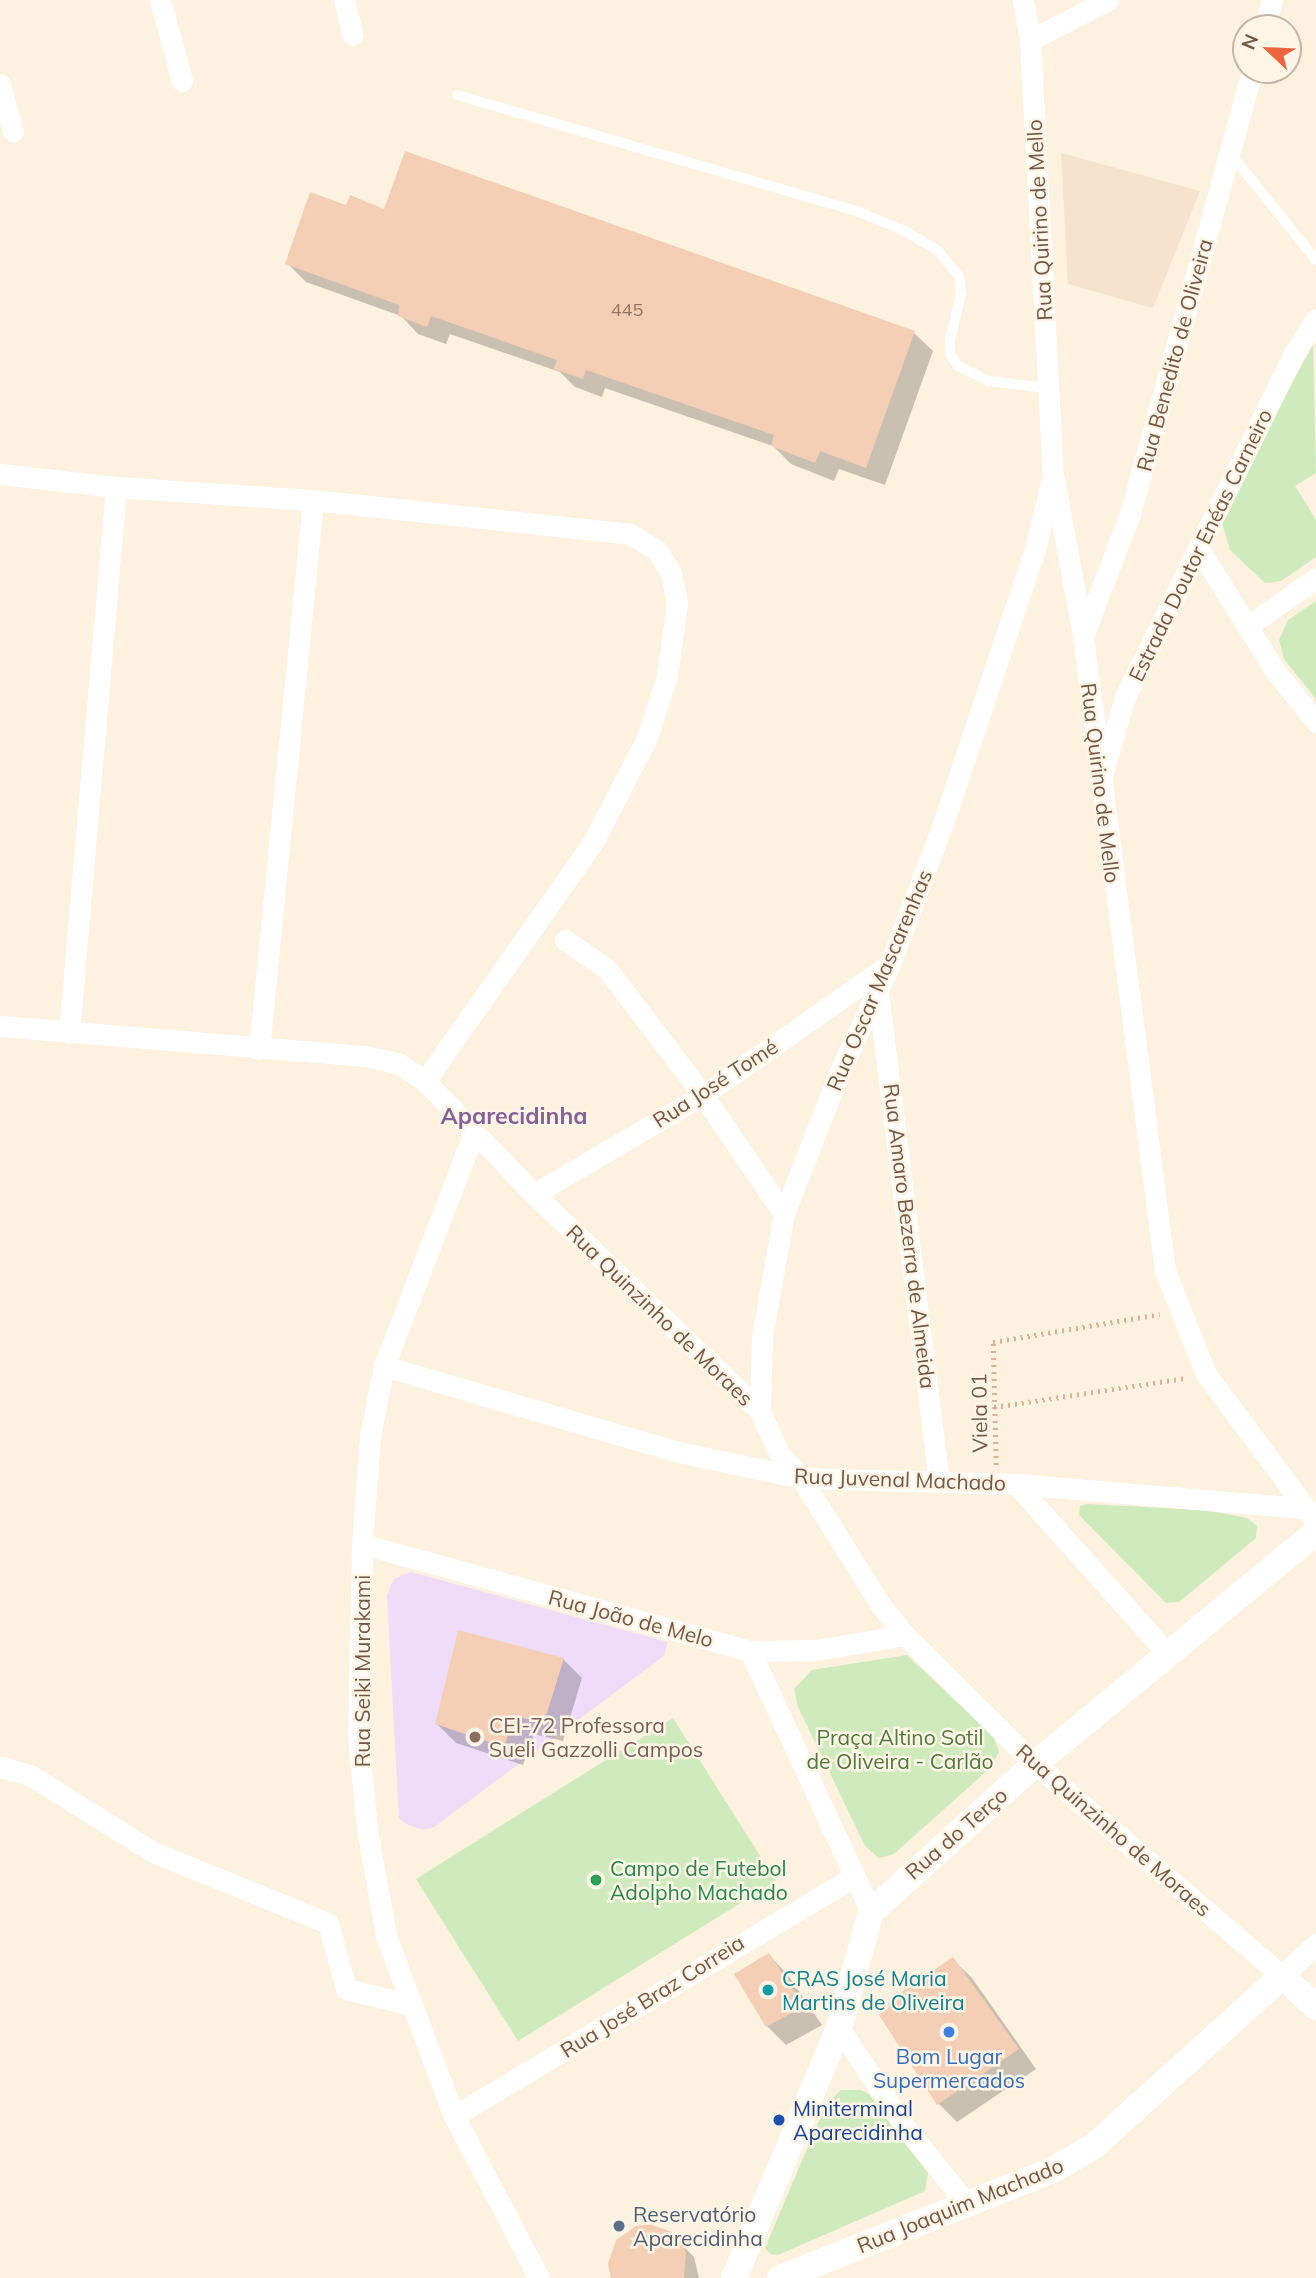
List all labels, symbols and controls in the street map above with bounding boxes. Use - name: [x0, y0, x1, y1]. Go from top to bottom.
- north arrow: [1232, 14, 1302, 84]
- text: N: [1236, 30, 1263, 53]
- street label: Rua Quirino de Mello: [1021, 119, 1057, 321]
- street label: Rua Benedito de Oliveira: [1131, 236, 1217, 474]
- house number: 445: [611, 299, 643, 321]
- street label: Estrada Doutor Enéas Carneiro: [1123, 405, 1277, 685]
- street label: Rua Quirino de Mello: [1076, 682, 1126, 884]
- street label: Rua Oscar Mascarenhas: [821, 866, 937, 1094]
- street label: Rua José Tomé: [648, 1033, 782, 1133]
- street label: Rua Amaro Bezerra de Almeida: [879, 1082, 941, 1390]
- district label: Aparecidinha: [440, 1102, 588, 1130]
- street label: Rua Quinzinho de Moraes: [561, 1219, 759, 1411]
- street label: Viela 01: [966, 1373, 992, 1453]
- street label: Rua Juvenal Machado: [794, 1463, 1006, 1495]
- street label: Rua Seiki Murakami: [349, 1575, 375, 1767]
- street label: Rua João de Melo: [546, 1584, 716, 1652]
- place label: CEI-72 Professora Sueli Gazzolli Campos: [489, 1712, 703, 1762]
- park label: Praça Altino Sotil de Oliveira - Carlão: [806, 1724, 994, 1774]
- marker: CEI-72 Professora Sueli Gazzolli Campos: [467, 1729, 483, 1745]
- street label: Rua Quinzinho de Moraes: [1011, 1739, 1217, 1921]
- street label: Rua do Terço: [900, 1782, 1012, 1884]
- place label: Campo de Futebol Adolpho Machado: [610, 1855, 788, 1905]
- marker: Campo de Futebol Adolpho Machado: [588, 1872, 604, 1888]
- street label: Rua José Braz Correia: [556, 1929, 748, 2063]
- place label: CRAS José Maria Martins de Oliveira: [782, 1965, 965, 2015]
- marker: CRAS José Maria Martins de Oliveira: [760, 1982, 776, 1998]
- marker: Bom Lugar Supermercados: [941, 2024, 957, 2040]
- place label: Bom Lugar Supermercados: [873, 2043, 1025, 2093]
- place label: Miniterminal Aparecidinha: [793, 2095, 923, 2145]
- marker: Miniterminal Aparecidinha: [771, 2112, 787, 2128]
- street label: Rua Joaquim Machado: [853, 2152, 1067, 2258]
- place label: Reservatório Aparecidinha: [633, 2201, 763, 2251]
- marker: Reservatório Aparecidinha: [611, 2218, 627, 2234]

